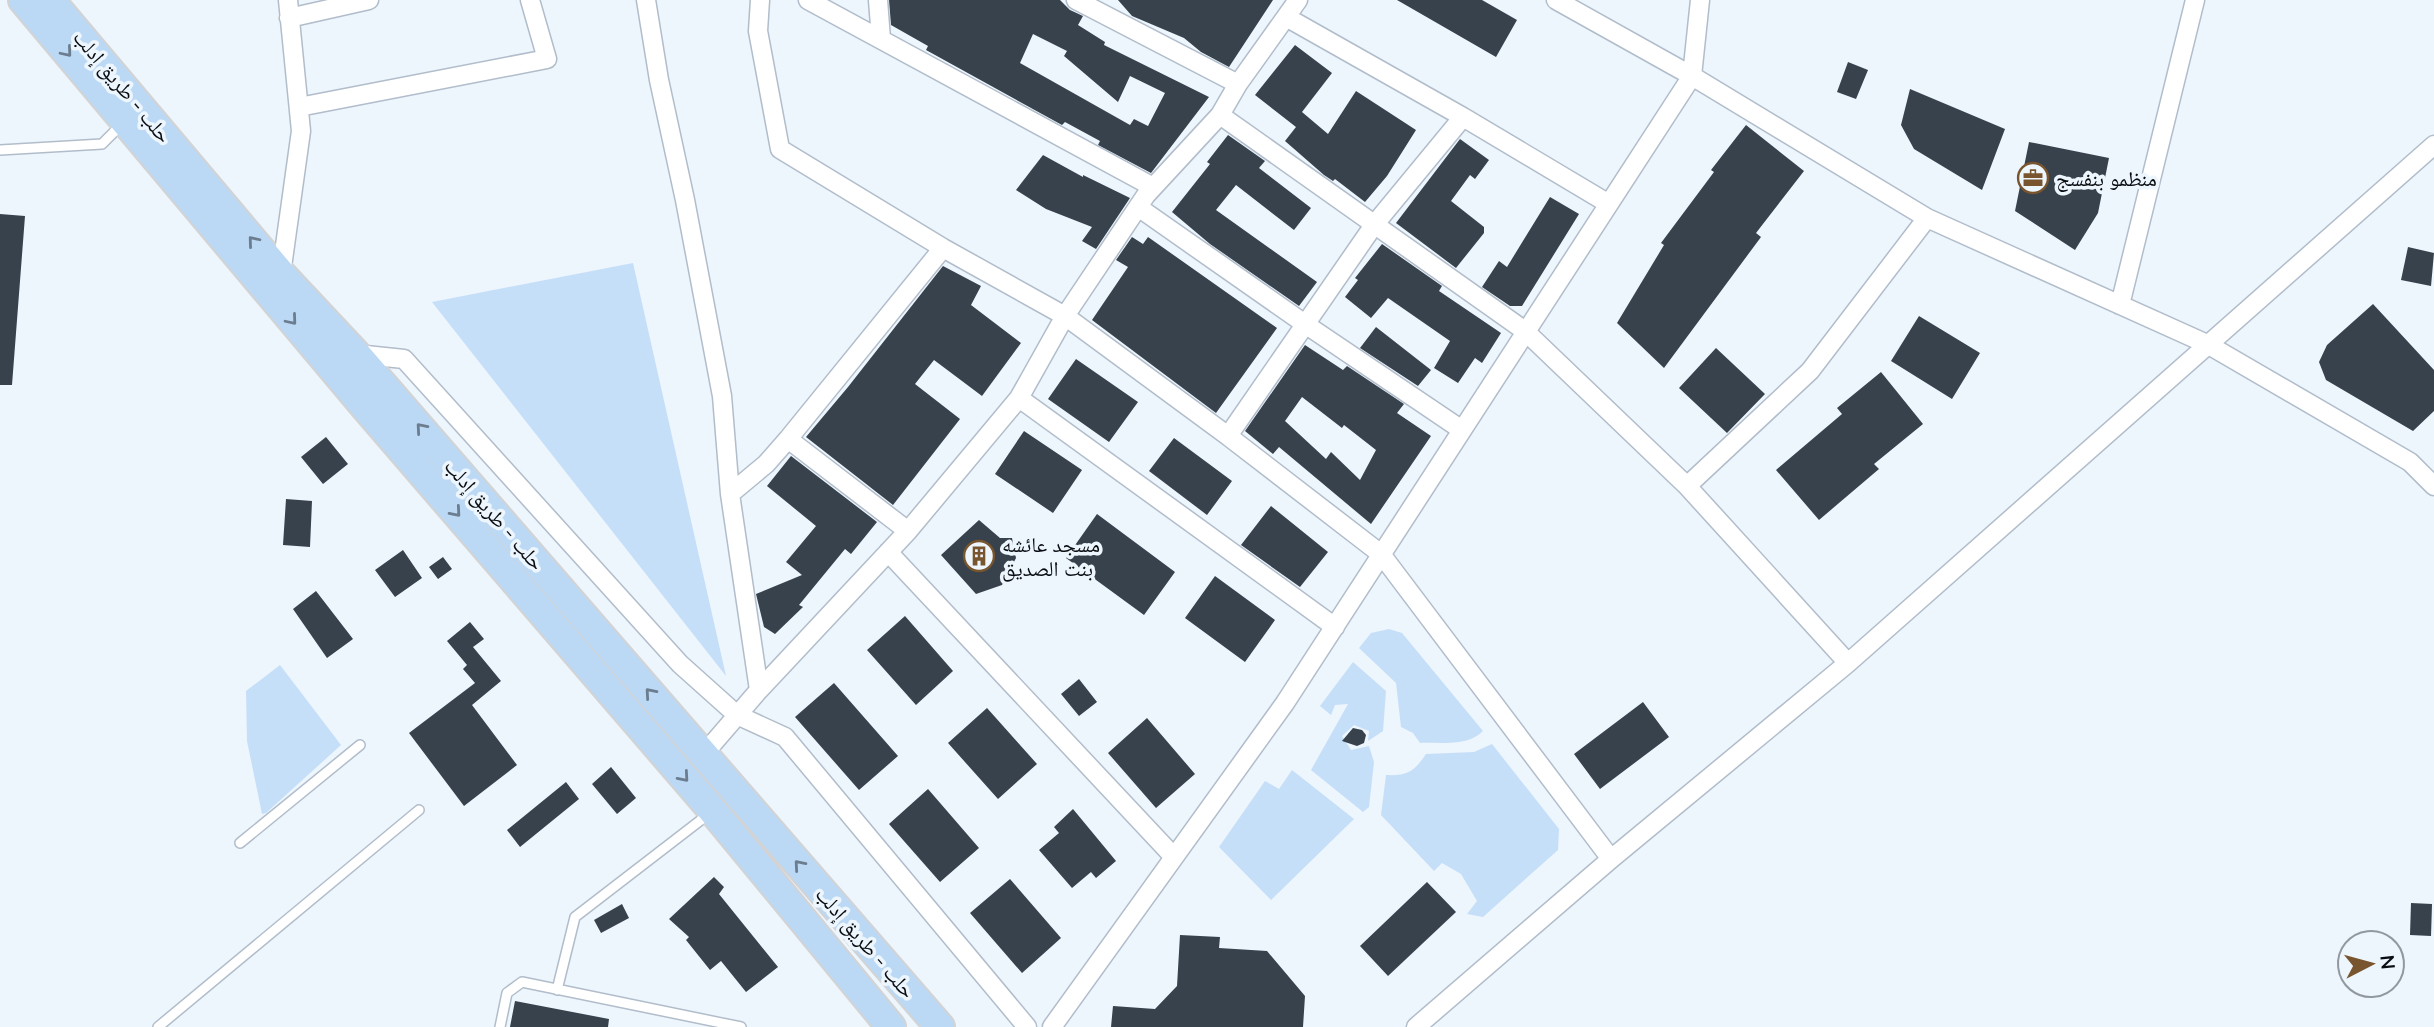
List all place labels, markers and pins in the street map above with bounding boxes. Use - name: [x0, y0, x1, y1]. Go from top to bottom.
- office icon: منظمو بنفسج: [2016, 161, 2050, 195]
- place label: منظمو بنفسج: [2056, 165, 2157, 192]
- place label: مسجد عائشه بنت الصديق: [1002, 531, 1100, 582]
- building icon: مسجد عائشه بنت الصديق: [962, 539, 996, 573]

